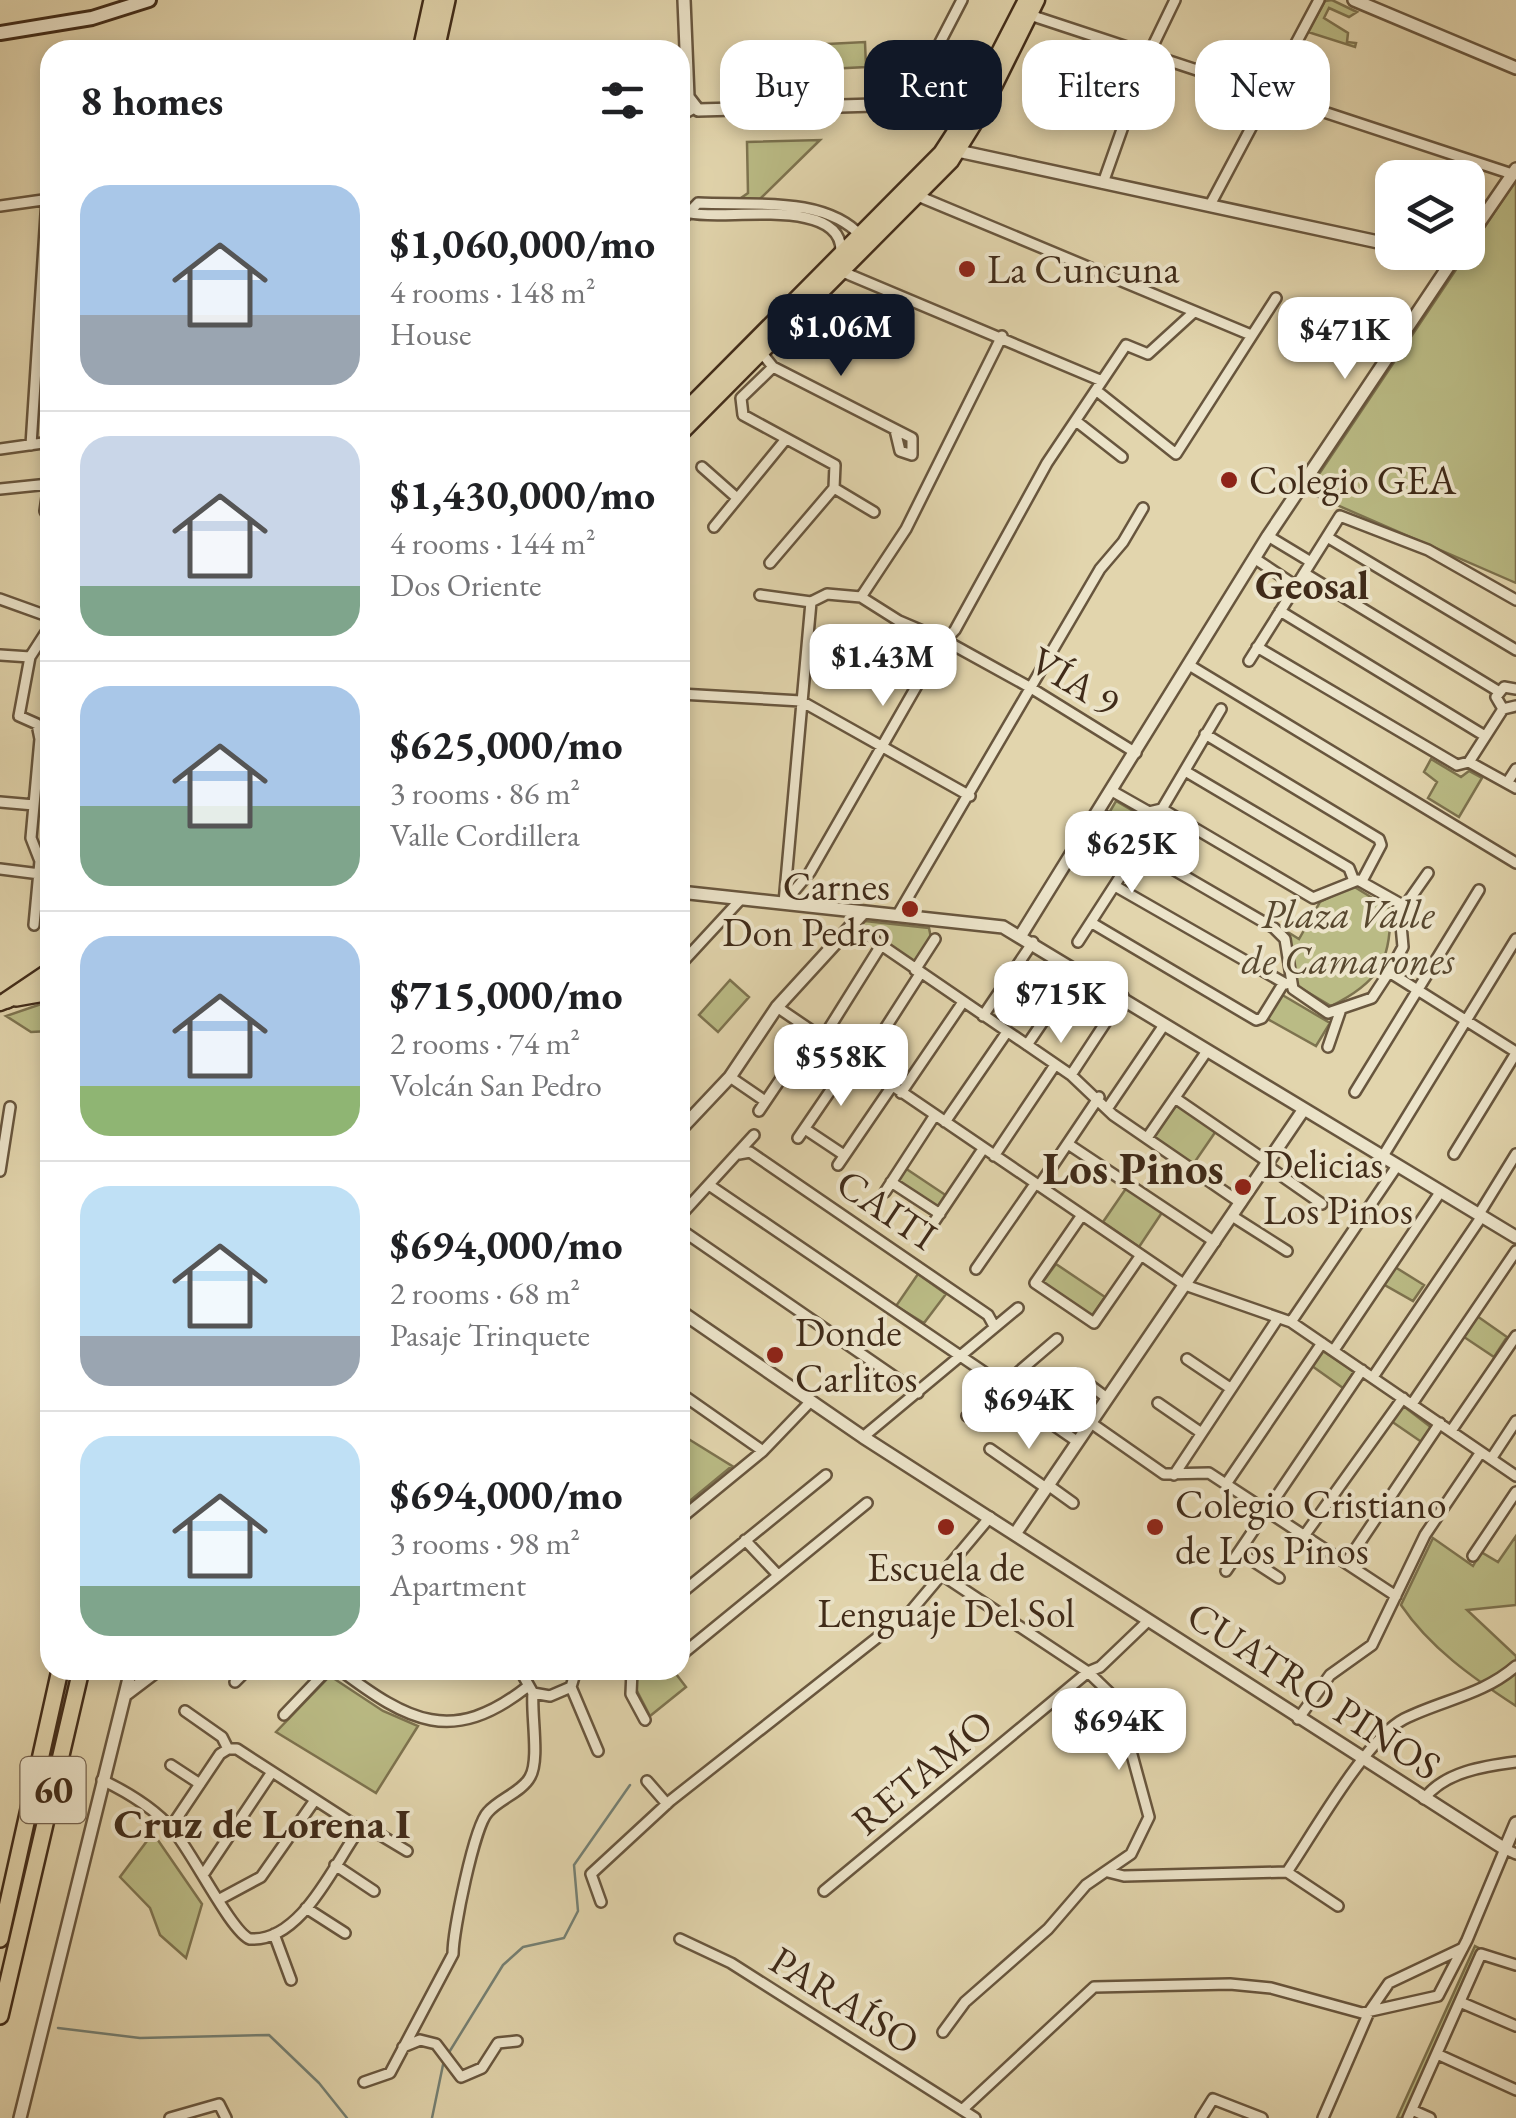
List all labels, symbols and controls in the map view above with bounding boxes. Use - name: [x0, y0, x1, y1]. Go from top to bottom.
- chip: Buy: [720, 40, 844, 130]
- chip: Rent: [864, 40, 1002, 130]
- chip: Filters: [1022, 40, 1175, 130]
- chip: New: [1195, 40, 1330, 130]
- text: 8 homes: [80, 73, 223, 128]
- icon: filters: [595, 73, 650, 128]
- map controls: [1375, 160, 1485, 270]
- button: layers: [1375, 160, 1485, 270]
- text: $1,060,000/mo: [390, 216, 655, 271]
- icon: home: [160, 225, 280, 345]
- place label: La Cuncuna: [987, 243, 1179, 295]
- marker: La Cuncuna: [956, 258, 978, 280]
- text: 4 rooms · 148 m²: [390, 271, 596, 313]
- pin: $1.06M: [760, 294, 922, 379]
- pin: $471K: [1275, 297, 1415, 382]
- text: $1.06M: [790, 305, 892, 347]
- text: $471K: [1300, 308, 1390, 350]
- text: House: [390, 313, 471, 355]
- place label: Colegio GEA: [1249, 454, 1457, 506]
- text: $1,430,000/mo: [390, 467, 655, 522]
- marker: Colegio GEA: [1218, 469, 1240, 491]
- icon: home: [160, 476, 280, 596]
- text: 4 rooms · 144 m²: [390, 522, 596, 564]
- district label: Geosal: [1255, 557, 1369, 612]
- text: Dos Oriente: [390, 564, 542, 606]
- pin: $1.43M: [802, 624, 964, 709]
- street label: VÍA 9: [1021, 634, 1129, 728]
- text: $1.43M: [832, 635, 934, 677]
- text: $625,000/mo: [390, 717, 623, 772]
- icon: home: [160, 726, 280, 846]
- text: 3 rooms · 86 m²: [390, 772, 580, 814]
- pin: $625K: [1062, 811, 1202, 896]
- text: Valle Cordillera: [390, 814, 580, 856]
- text: $625K: [1087, 822, 1177, 864]
- place label: Carnes Don Pedro: [722, 860, 890, 958]
- park label: Plaza Valle de Camarones: [1242, 888, 1455, 986]
- marker: Carnes Don Pedro: [899, 898, 921, 920]
- pin: $715K: [991, 961, 1131, 1046]
- text: $715,000/mo: [390, 967, 623, 1022]
- text: $715K: [1016, 972, 1106, 1014]
- icon: home: [160, 976, 280, 1096]
- text: 2 rooms · 74 m²: [390, 1022, 580, 1064]
- pin: $558K: [771, 1024, 911, 1109]
- text: $558K: [796, 1035, 886, 1077]
- text: Volcán San Pedro: [390, 1064, 602, 1106]
- place label: Delicias Los Pinos: [1263, 1138, 1413, 1236]
- district label: Los Pinos: [1042, 1139, 1224, 1197]
- street label: CAITI: [827, 1157, 947, 1261]
- marker: Delicias Los Pinos: [1232, 1176, 1254, 1198]
- text: $694,000/mo: [390, 1217, 623, 1272]
- icon: home: [160, 1226, 280, 1346]
- text: 2 rooms · 68 m²: [390, 1272, 580, 1314]
- place label: Donde Carlitos: [795, 1306, 917, 1404]
- text: Pasaje Trinquete: [390, 1314, 590, 1356]
- marker: Donde Carlitos: [764, 1344, 786, 1366]
- pin: $694K: [959, 1367, 1099, 1452]
- text: $694K: [984, 1378, 1074, 1420]
- text: $694,000/mo: [390, 1467, 623, 1522]
- icon: home: [160, 1476, 280, 1596]
- place label: Colegio Cristiano de Los Pinos: [1175, 1478, 1447, 1576]
- marker: Escuela de Lenguaje Del Sol: [935, 1516, 957, 1538]
- marker: Colegio Cristiano de Los Pinos: [1144, 1516, 1166, 1538]
- text: 3 rooms · 98 m²: [390, 1522, 580, 1564]
- place label: Escuela de Lenguaje Del Sol: [817, 1541, 1075, 1639]
- text: Apartment: [390, 1564, 526, 1606]
- street label: CUATRO PINOS: [1177, 1589, 1451, 1791]
- pin: $694K: [1049, 1688, 1189, 1773]
- street label: RETAMO: [841, 1698, 1003, 1846]
- text: $694K: [1074, 1699, 1164, 1741]
- road number: 60: [20, 1757, 86, 1823]
- district label: Cruz de Lorena I: [114, 1796, 410, 1851]
- street label: PARAÍSO: [761, 1934, 929, 2066]

